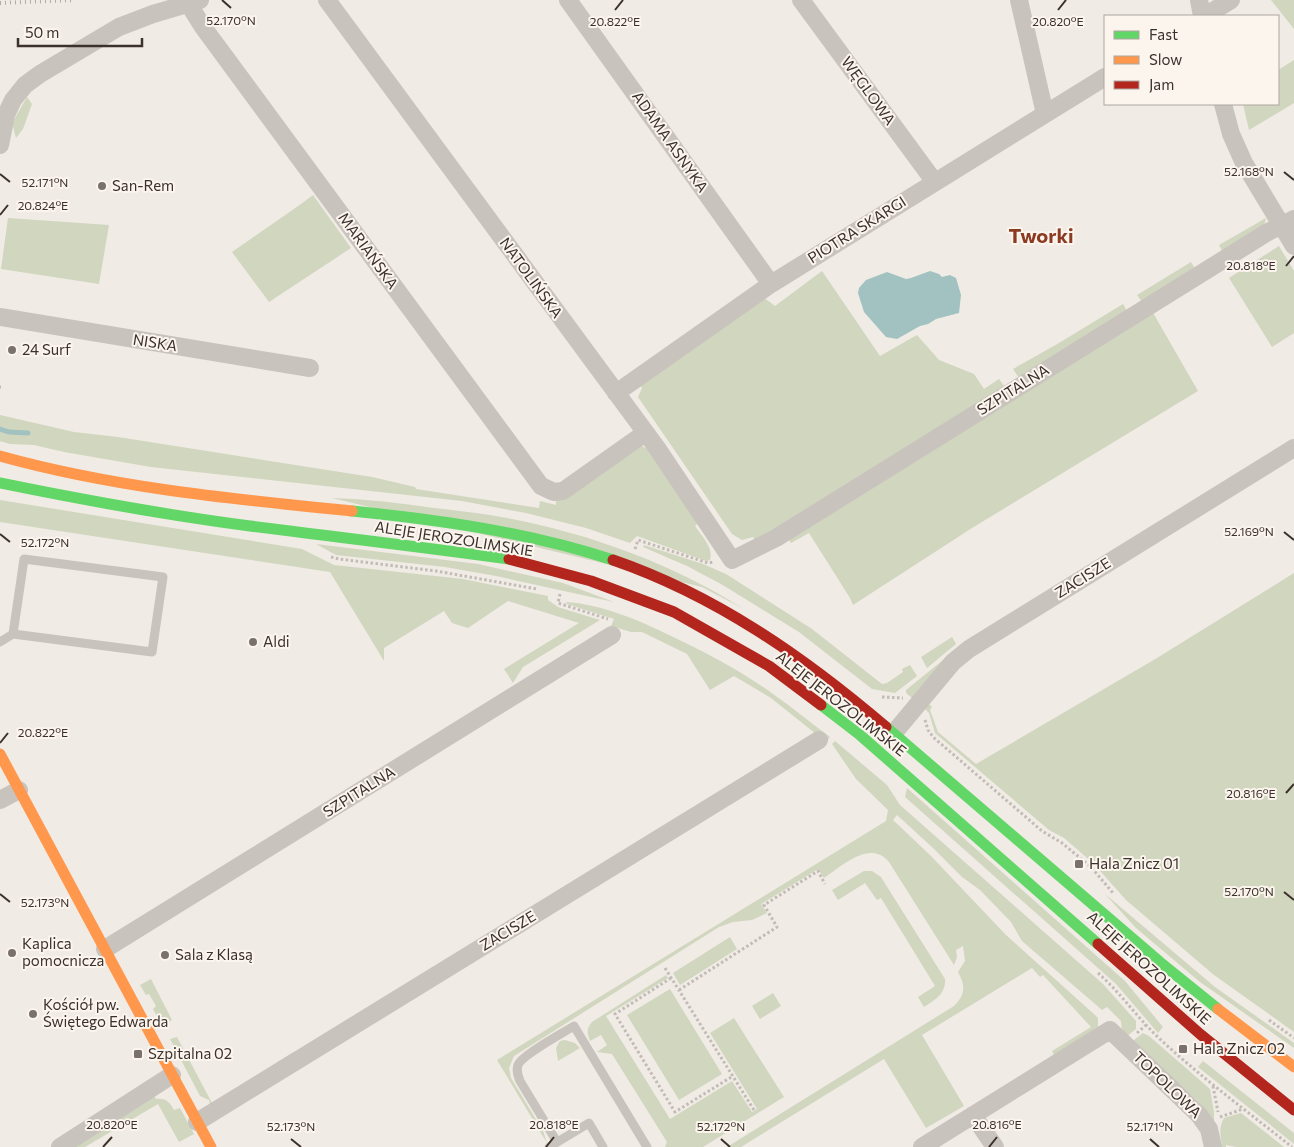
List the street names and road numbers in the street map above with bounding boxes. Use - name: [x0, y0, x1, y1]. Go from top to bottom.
- street label: WĘGLOWA: [838, 53, 900, 128]
- street label: ADAMA ASNYKA: [629, 87, 712, 196]
- street label: PIOTRA SKARGI: [804, 192, 909, 267]
- street label: MARIAŃSKA: [335, 208, 403, 292]
- street label: NATOLIŃSKA: [497, 233, 568, 321]
- street label: NISKA: [132, 330, 179, 354]
- street label: SZPITALNA: [973, 360, 1052, 418]
- street label: ALEJE JEROZOLIMSKIE: [374, 517, 535, 559]
- street label: ZACISZE: [1051, 553, 1114, 601]
- street label: ALEJE JEROZOLIMSKIE: [773, 647, 910, 760]
- street label: SZPITALNA: [319, 762, 398, 820]
- street label: ZACISZE: [476, 906, 539, 954]
- street label: ALEJE JEROZOLIMSKIE: [1084, 907, 1215, 1028]
- street label: TOPOLOWA: [1130, 1047, 1206, 1121]

